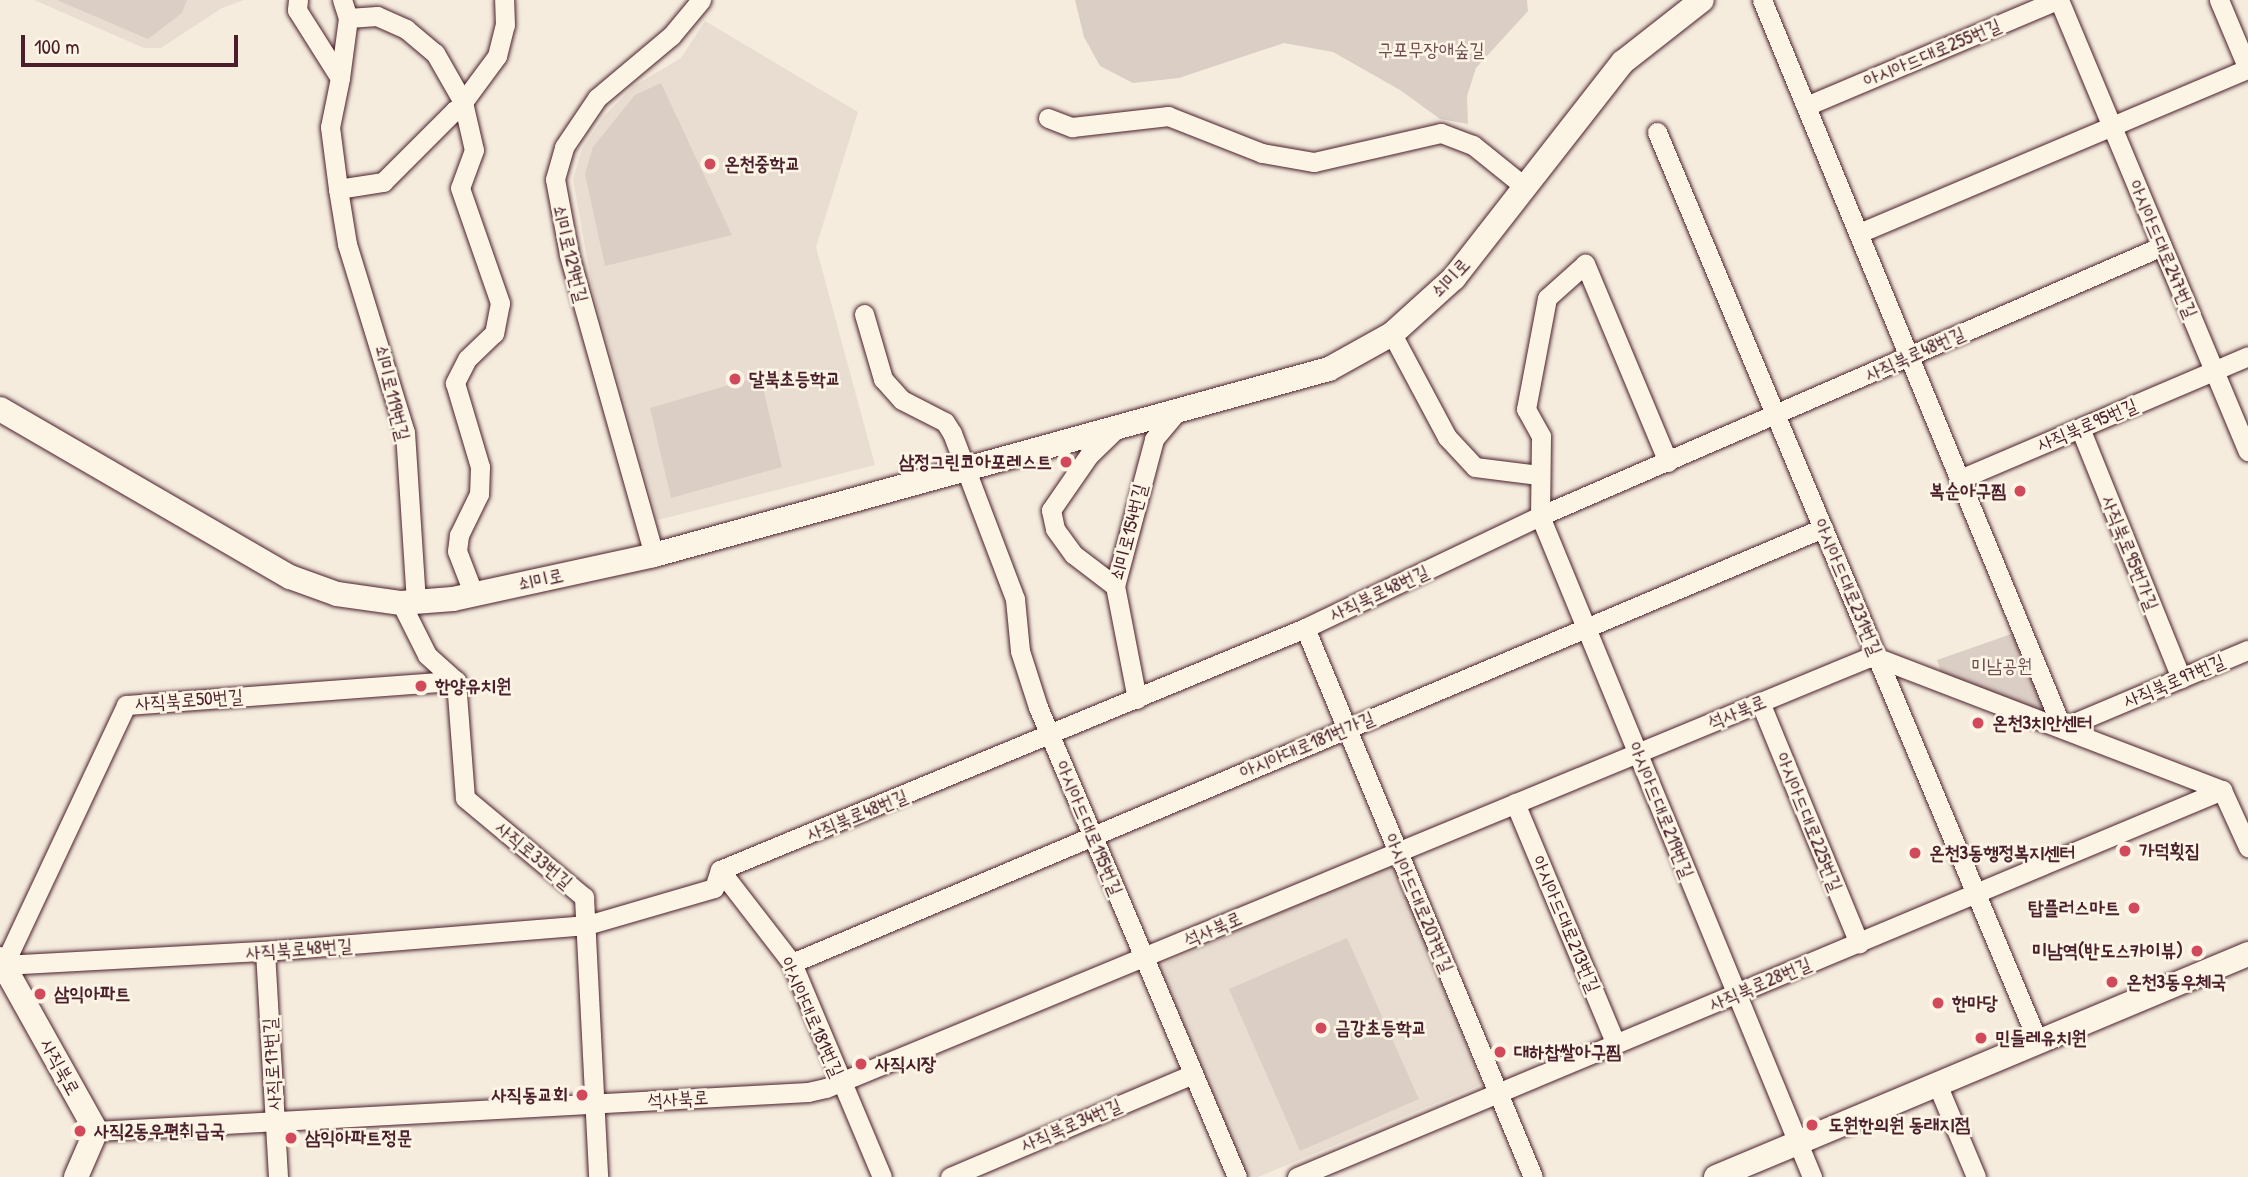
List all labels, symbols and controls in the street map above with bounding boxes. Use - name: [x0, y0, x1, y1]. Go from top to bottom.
- street label: 아시아드대로255번길: [1860, 14, 2004, 92]
- scale bar: [24, 21, 242, 65]
- text: 100 m: [34, 32, 80, 61]
- park label: 구포무장애숲길: [1377, 39, 1485, 61]
- place label: 온천중학교: [724, 153, 800, 175]
- marker: 온천중학교: [702, 156, 718, 172]
- street label: 아시아드대로247번길: [2124, 177, 2202, 321]
- street label: 쇠미로129번길: [547, 203, 593, 305]
- street label: 쇠미로: [1427, 253, 1475, 303]
- street label: 사직북로48번길: [1861, 322, 1969, 386]
- street label: 쇠미로119번길: [369, 343, 415, 443]
- place label: 달북초등학교: [749, 368, 841, 390]
- marker: 달북초등학교: [727, 371, 743, 387]
- street label: 사직북로95번길: [2033, 394, 2141, 456]
- place label: 삼정그린코아포레스트: [899, 451, 1052, 473]
- marker: 삼정그린코아포레스트: [1058, 454, 1074, 470]
- place label: 복순아구찜: [1930, 480, 2006, 502]
- street label: 쇠미로154번길: [1106, 481, 1152, 583]
- marker: 복순아구찜: [2012, 483, 2028, 499]
- street label: 사직북로95번가길: [2097, 492, 2163, 614]
- street label: 아시아드대로231번길: [1809, 515, 1887, 659]
- street label: 사직북로48번길: [1326, 560, 1432, 626]
- street label: 쇠미로: [516, 564, 566, 596]
- street label: 사직북로97번길: [2120, 649, 2228, 713]
- park label: 미남공원: [1971, 655, 2033, 677]
- place label: 한양유치원: [435, 675, 511, 697]
- marker: 한양유치원: [413, 678, 429, 694]
- street label: 사직북로50번길: [134, 685, 244, 715]
- street label: 석사북로: [1704, 690, 1770, 734]
- street label: 아시아대로181번가길: [1236, 706, 1378, 784]
- place label: 온천3치안센터: [1992, 712, 2092, 734]
- marker: 온천3치안센터: [1970, 715, 1986, 731]
- street label: 아시아드대로219번길: [1623, 738, 1699, 882]
- street label: 아시아드대로225번길: [1771, 749, 1847, 895]
- street label: 아시아드대로195번길: [1050, 757, 1128, 899]
- street label: 사직북로48번길: [803, 784, 911, 846]
- street label: 사직로33번길: [491, 816, 577, 894]
- street label: 아시아드대로207번길: [1379, 830, 1459, 976]
- place label: 가덕횟집: [2139, 840, 2200, 862]
- place label: 온천3동행정복지센터: [1929, 842, 2075, 864]
- marker: 가덕횟집: [2117, 843, 2133, 859]
- marker: 온천3동행정복지센터: [1907, 845, 1923, 861]
- street label: 아시아드대로213번길: [1527, 852, 1605, 996]
- place label: 탑플러스마트: [2028, 897, 2120, 919]
- marker: 탑플러스마트: [2126, 900, 2142, 916]
- street label: 석사북로: [1180, 907, 1246, 951]
- street label: 사직북로48번길: [245, 934, 353, 964]
- place label: 미남역(반도스카이뷰): [2032, 940, 2183, 962]
- marker: 미남역(반도스카이뷰): [2189, 943, 2205, 959]
- street label: 사직북로28번길: [1705, 952, 1815, 1016]
- street label: 아시아대로181번길: [775, 953, 849, 1081]
- place label: 온천3동우체국: [2126, 971, 2226, 993]
- marker: 온천3동우체국: [2104, 974, 2120, 990]
- place label: 삼익아파트: [54, 983, 130, 1005]
- marker: 삼익아파트: [32, 986, 48, 1002]
- place label: 한마당: [1952, 992, 1998, 1014]
- marker: 한마당: [1930, 995, 1946, 1011]
- street label: 사직로17번길: [258, 1017, 286, 1111]
- place label: 금강초등학교: [1335, 1017, 1427, 1039]
- marker: 금강초등학교: [1313, 1020, 1329, 1036]
- place label: 민들레유치원: [1995, 1027, 2087, 1049]
- marker: 민들레유치원: [1973, 1030, 1989, 1046]
- street label: 사직북로: [35, 1035, 85, 1099]
- place label: 대하찹쌀아구찜: [1514, 1041, 1621, 1063]
- marker: 대하찹쌀아구찜: [1492, 1044, 1508, 1060]
- place label: 사직시장: [875, 1053, 936, 1075]
- marker: 사직시장: [853, 1056, 869, 1072]
- place label: 사직동교회: [492, 1084, 568, 1106]
- street label: 석사북로: [647, 1086, 709, 1112]
- marker: 사직동교회: [574, 1087, 590, 1103]
- street label: 사직북로34번길: [1017, 1094, 1125, 1156]
- place label: 도원한의원 동래지점: [1828, 1114, 1970, 1136]
- marker: 도원한의원 동래지점: [1802, 1115, 1822, 1135]
- place label: 사직2동우편취급국: [94, 1120, 225, 1142]
- marker: 사직2동우편취급국: [72, 1123, 88, 1139]
- place label: 삼익아파트정문: [305, 1127, 412, 1149]
- marker: 삼익아파트정문: [283, 1130, 299, 1146]

